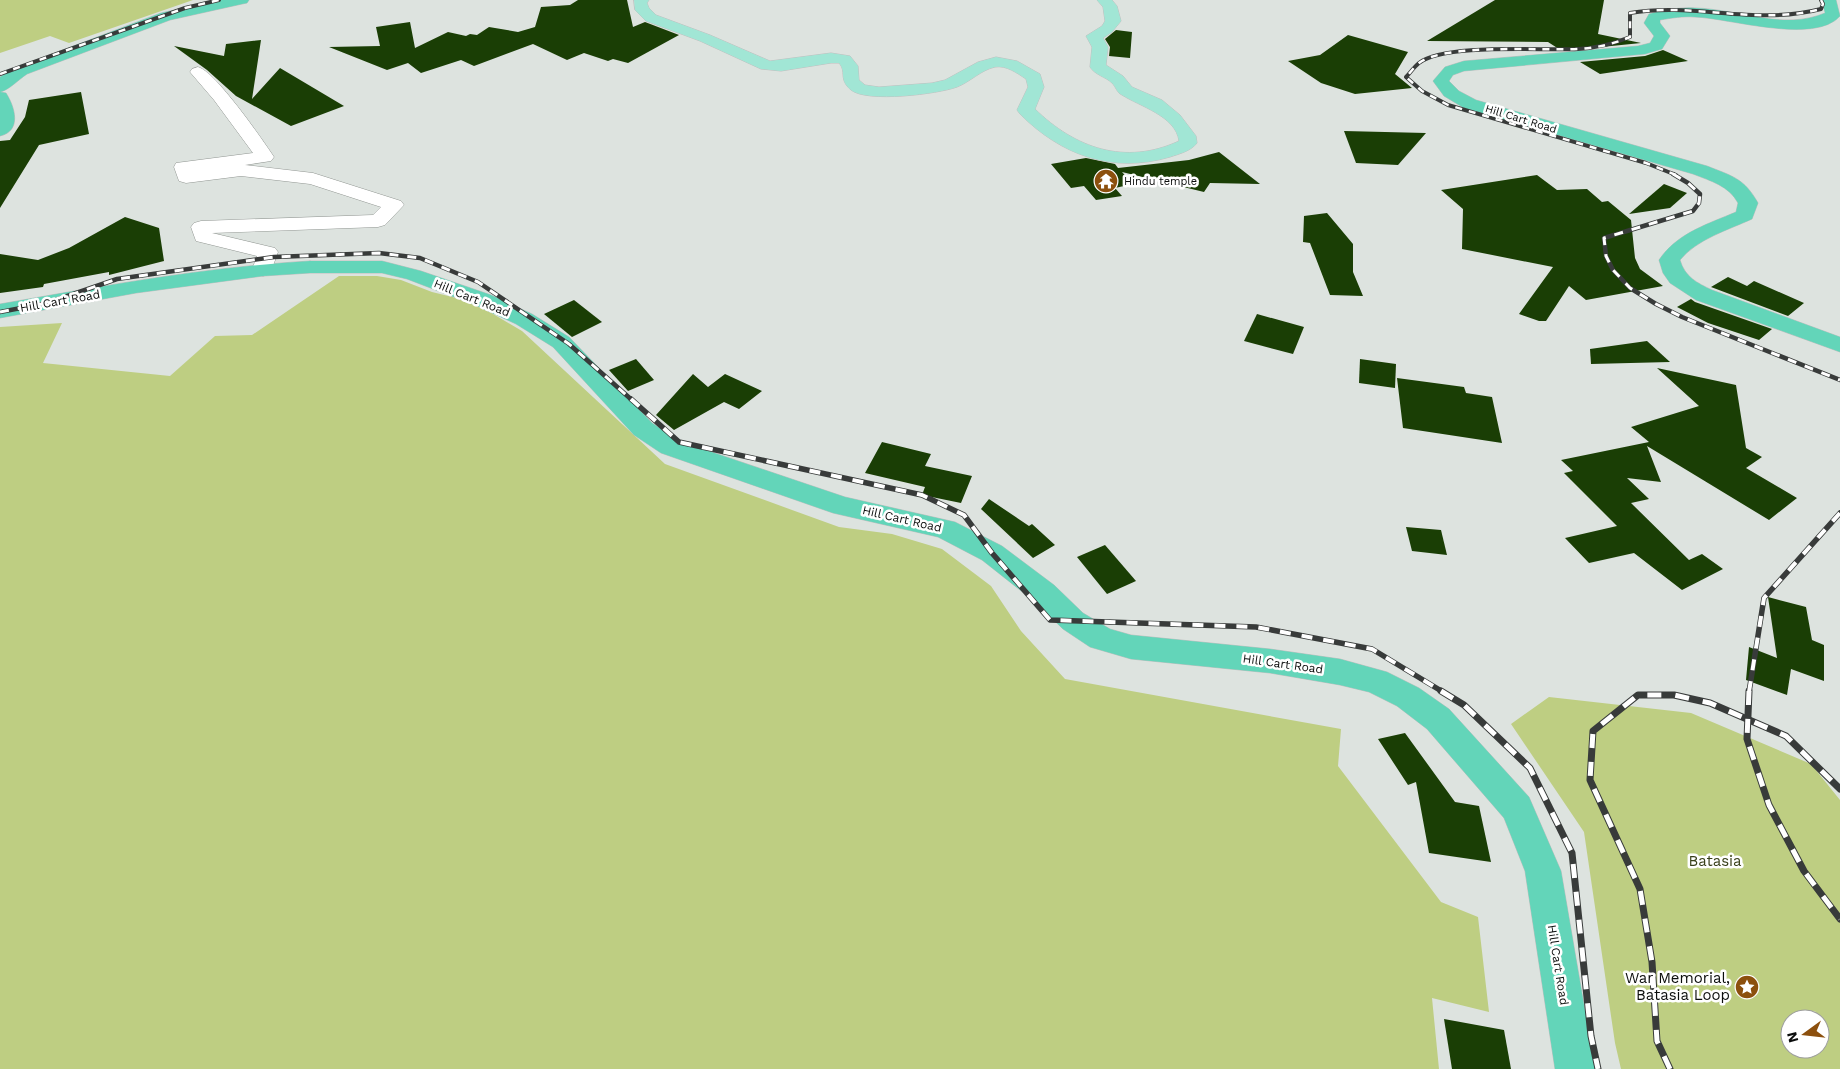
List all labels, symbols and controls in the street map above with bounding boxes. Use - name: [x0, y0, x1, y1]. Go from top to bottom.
- street label: Hill Cart Road: [1484, 102, 1558, 136]
- temple icon: Hindu temple: [1093, 168, 1119, 194]
- place label: Hindu temple: [1124, 175, 1197, 188]
- street label: Hill Cart Road: [432, 276, 512, 320]
- street label: Hill Cart Road: [19, 287, 101, 315]
- street label: Hill Cart Road: [861, 503, 943, 535]
- street label: Hill Cart Road: [1242, 651, 1324, 677]
- park label: Batasia: [1688, 852, 1742, 870]
- street label: Hill Cart Road: [1545, 924, 1571, 1006]
- place label: War Memorial, Batasia Loop: [1625, 969, 1730, 1004]
- place icon: War Memorial, Batasia Loop: [1734, 974, 1760, 1000]
- north arrow: [1780, 1009, 1830, 1059]
- text: N: [1783, 1030, 1802, 1044]

